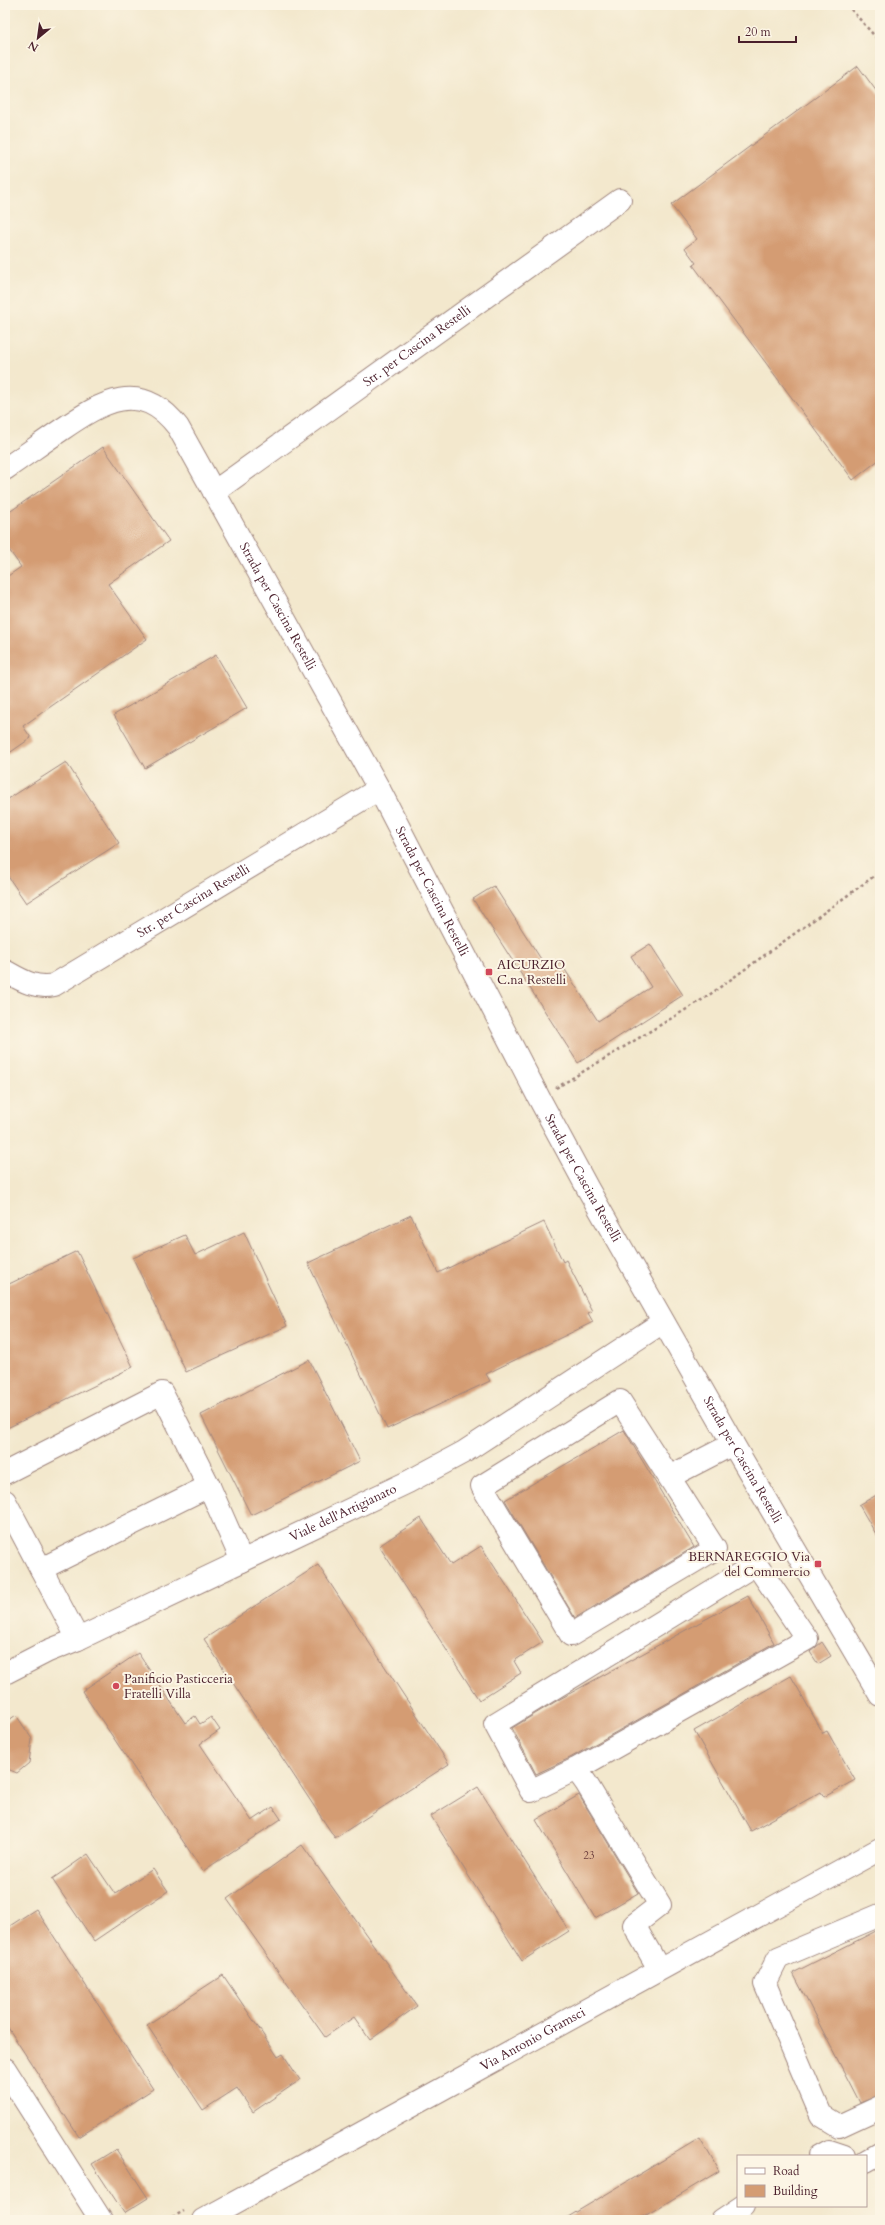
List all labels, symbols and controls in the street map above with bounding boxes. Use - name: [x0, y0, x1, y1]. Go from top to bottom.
- north arrow: [18, 18, 58, 58]
- scale bar: [739, 18, 796, 44]
- text: 20 m: [745, 24, 772, 40]
- text: N: [25, 37, 41, 55]
- street label: Str. per Cascina Restelli: [359, 301, 475, 391]
- street label: Strada per Cascina Restelli: [235, 539, 321, 674]
- street label: Strada per Cascina Restelli: [391, 823, 473, 960]
- street label: Str. per Cascina Restelli: [133, 860, 253, 942]
- place label: AICURZIO C.na Restelli: [497, 956, 567, 989]
- marker: AICURZIO C.na Restelli: [484, 967, 494, 977]
- street label: Strada per Cascina Restelli: [540, 1111, 626, 1246]
- street label: Strada per Cascina Restelli: [699, 1393, 787, 1527]
- street label: Viale dell'Artigianato: [286, 1480, 399, 1546]
- place label: BERNAREGGIO Via del Commercio: [688, 1548, 810, 1581]
- marker: BERNAREGGIO Via del Commercio: [813, 1559, 823, 1569]
- place label: Panificio Pasticceria Fratelli Villa: [124, 1670, 233, 1703]
- marker: Panificio Pasticceria Fratelli Villa: [111, 1681, 121, 1691]
- house number: 23: [583, 1848, 595, 1863]
- street label: Via Antonio Gramsci: [477, 2003, 589, 2075]
- legend: [737, 2155, 867, 2207]
- text: Road: [773, 2163, 800, 2179]
- text: Building: [773, 2183, 818, 2199]

